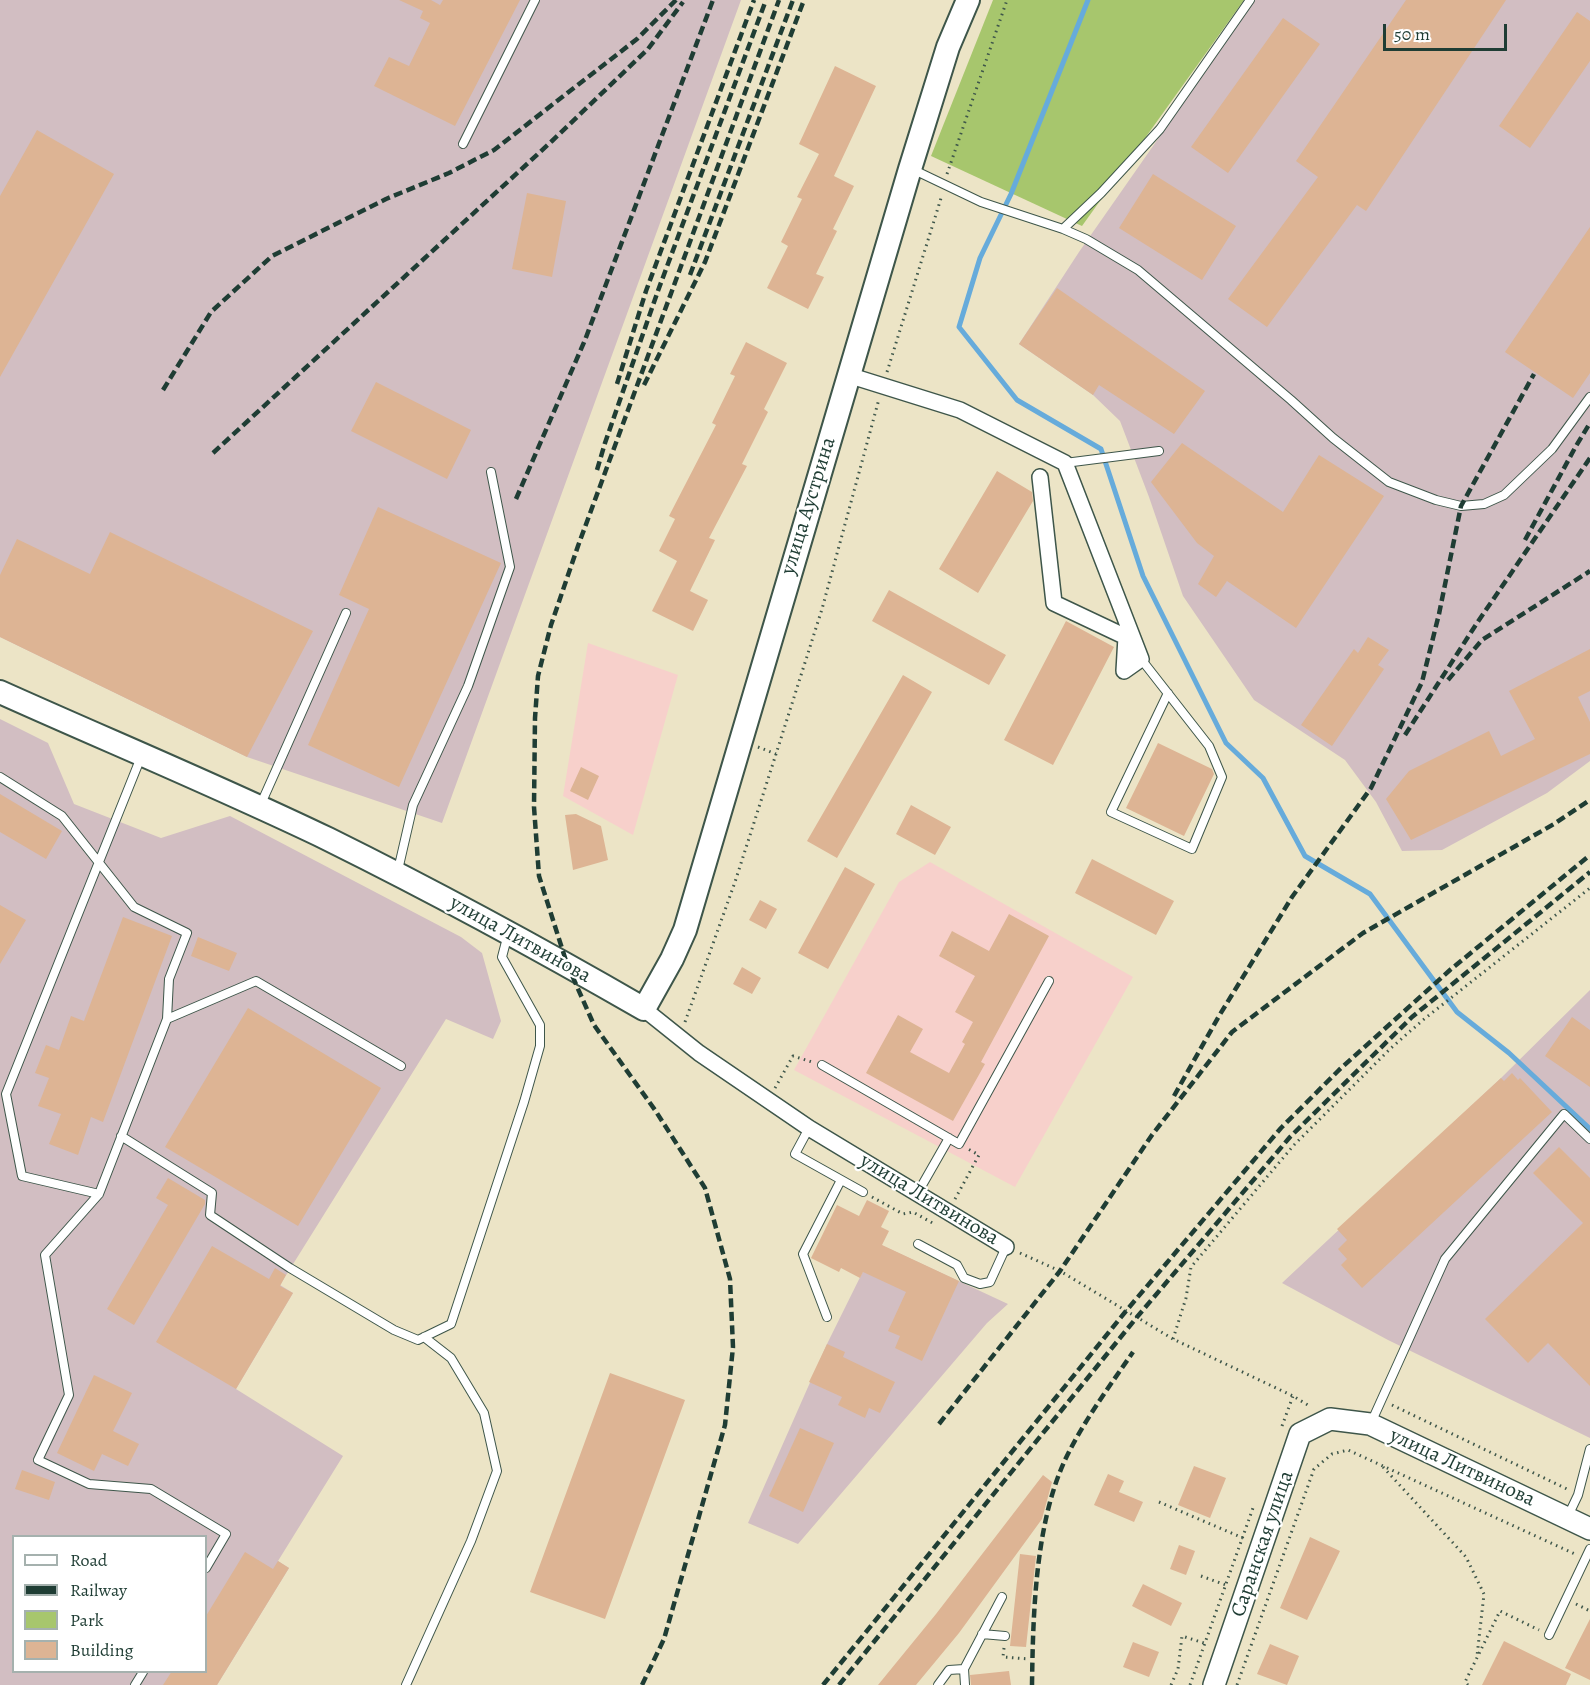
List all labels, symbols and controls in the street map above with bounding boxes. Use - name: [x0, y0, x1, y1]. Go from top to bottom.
- scale bar: [1386, 12, 1510, 50]
- text: 50 m: [1394, 22, 1430, 46]
- street label: улица Аустрина: [776, 434, 842, 578]
- street label: улица Литвинова: [445, 891, 595, 989]
- street label: улица Литвинова: [855, 1149, 1003, 1251]
- street label: улица Литвинова: [1385, 1423, 1539, 1513]
- street label: Саранская улица: [1226, 1468, 1300, 1620]
- legend: [12, 1535, 207, 1673]
- text: Road: [70, 1548, 107, 1572]
- text: Railway: [70, 1578, 127, 1602]
- text: Park: [70, 1608, 104, 1632]
- text: Building: [70, 1638, 134, 1662]

